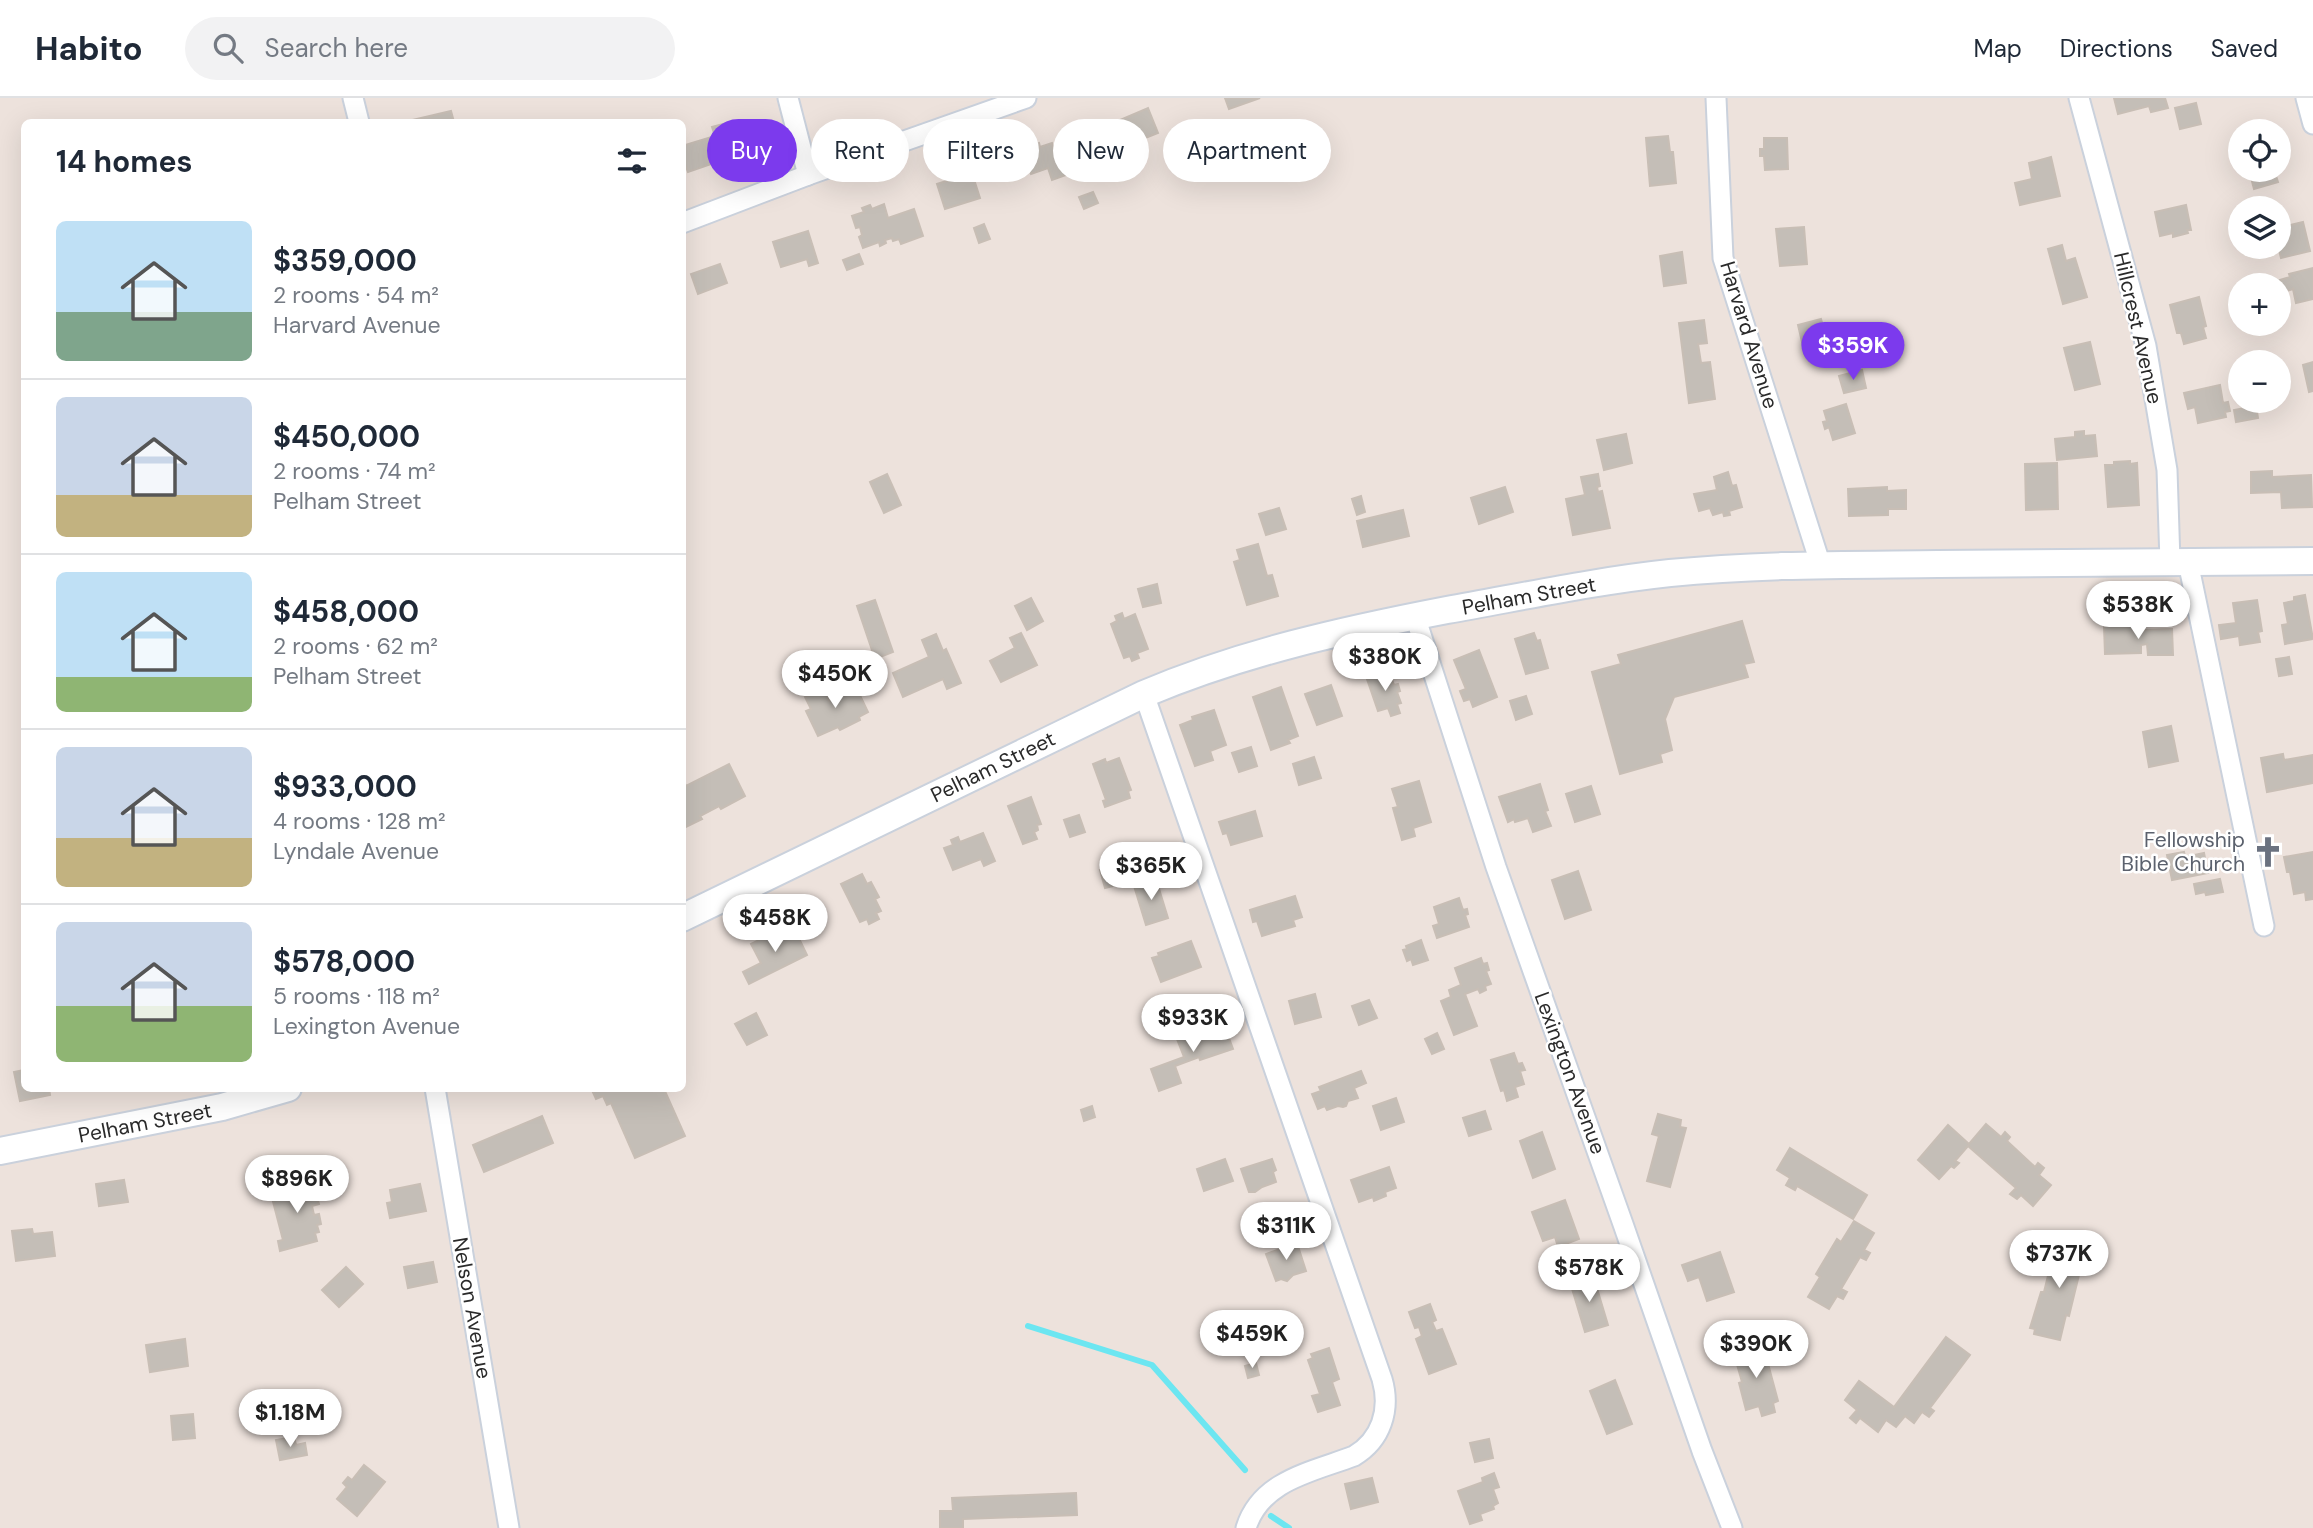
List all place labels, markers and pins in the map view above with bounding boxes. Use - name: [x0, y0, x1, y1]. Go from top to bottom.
- pin: $359K: [1804, 322, 1902, 382]
- pin: $538K: [2089, 582, 2187, 641]
- pin: $380K: [1336, 634, 1434, 693]
- pin: $450K: [786, 650, 884, 710]
- place label: Fellowship Bible Church: [2121, 826, 2245, 878]
- church icon: Fellowship Bible Church: [2251, 835, 2285, 869]
- pin: $365K: [1102, 842, 1200, 902]
- pin: $458K: [726, 894, 824, 954]
- pin: $933K: [1144, 995, 1242, 1054]
- pin: $896K: [248, 1156, 346, 1215]
- pin: $311K: [1237, 1202, 1335, 1262]
- pin: $737K: [2010, 1230, 2108, 1290]
- pin: $578K: [1540, 1244, 1638, 1304]
- pin: $459K: [1203, 1310, 1301, 1370]
- pin: $390K: [1707, 1320, 1805, 1380]
- pin: $1.18M: [233, 1390, 347, 1449]

